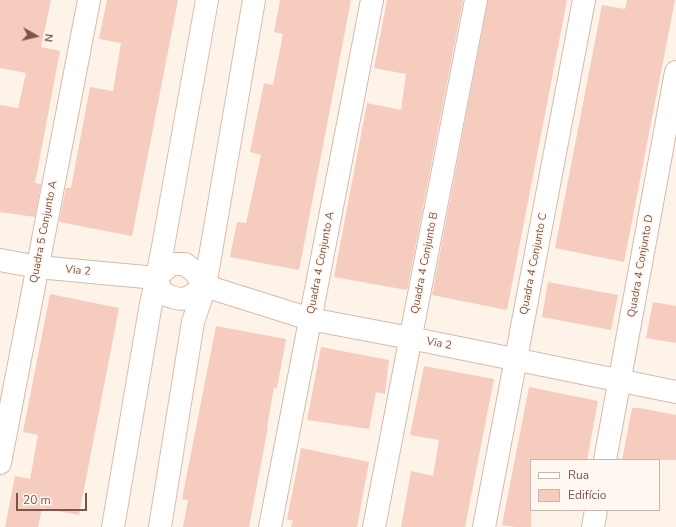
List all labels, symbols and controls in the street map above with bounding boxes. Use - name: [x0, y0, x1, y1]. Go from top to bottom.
- north arrow: [16, 16, 56, 56]
- text: N: [40, 33, 56, 43]
- street label: Quadra 5 Conjunto A: [28, 180, 60, 284]
- street label: Quadra 4 Conjunto A: [305, 211, 337, 315]
- street label: Quadra 4 Conjunto B: [409, 211, 441, 315]
- street label: Quadra 4 Conjunto C: [518, 212, 550, 316]
- street label: Quadra 4 Conjunto D: [625, 214, 657, 318]
- street label: Via 2: [65, 263, 91, 279]
- street label: Via 2: [425, 335, 453, 353]
- legend: [530, 459, 660, 511]
- text: Rua: [568, 467, 589, 483]
- scale bar: [18, 485, 89, 511]
- text: Edifício: [568, 487, 607, 503]
- text: 20 m: [23, 492, 51, 508]

